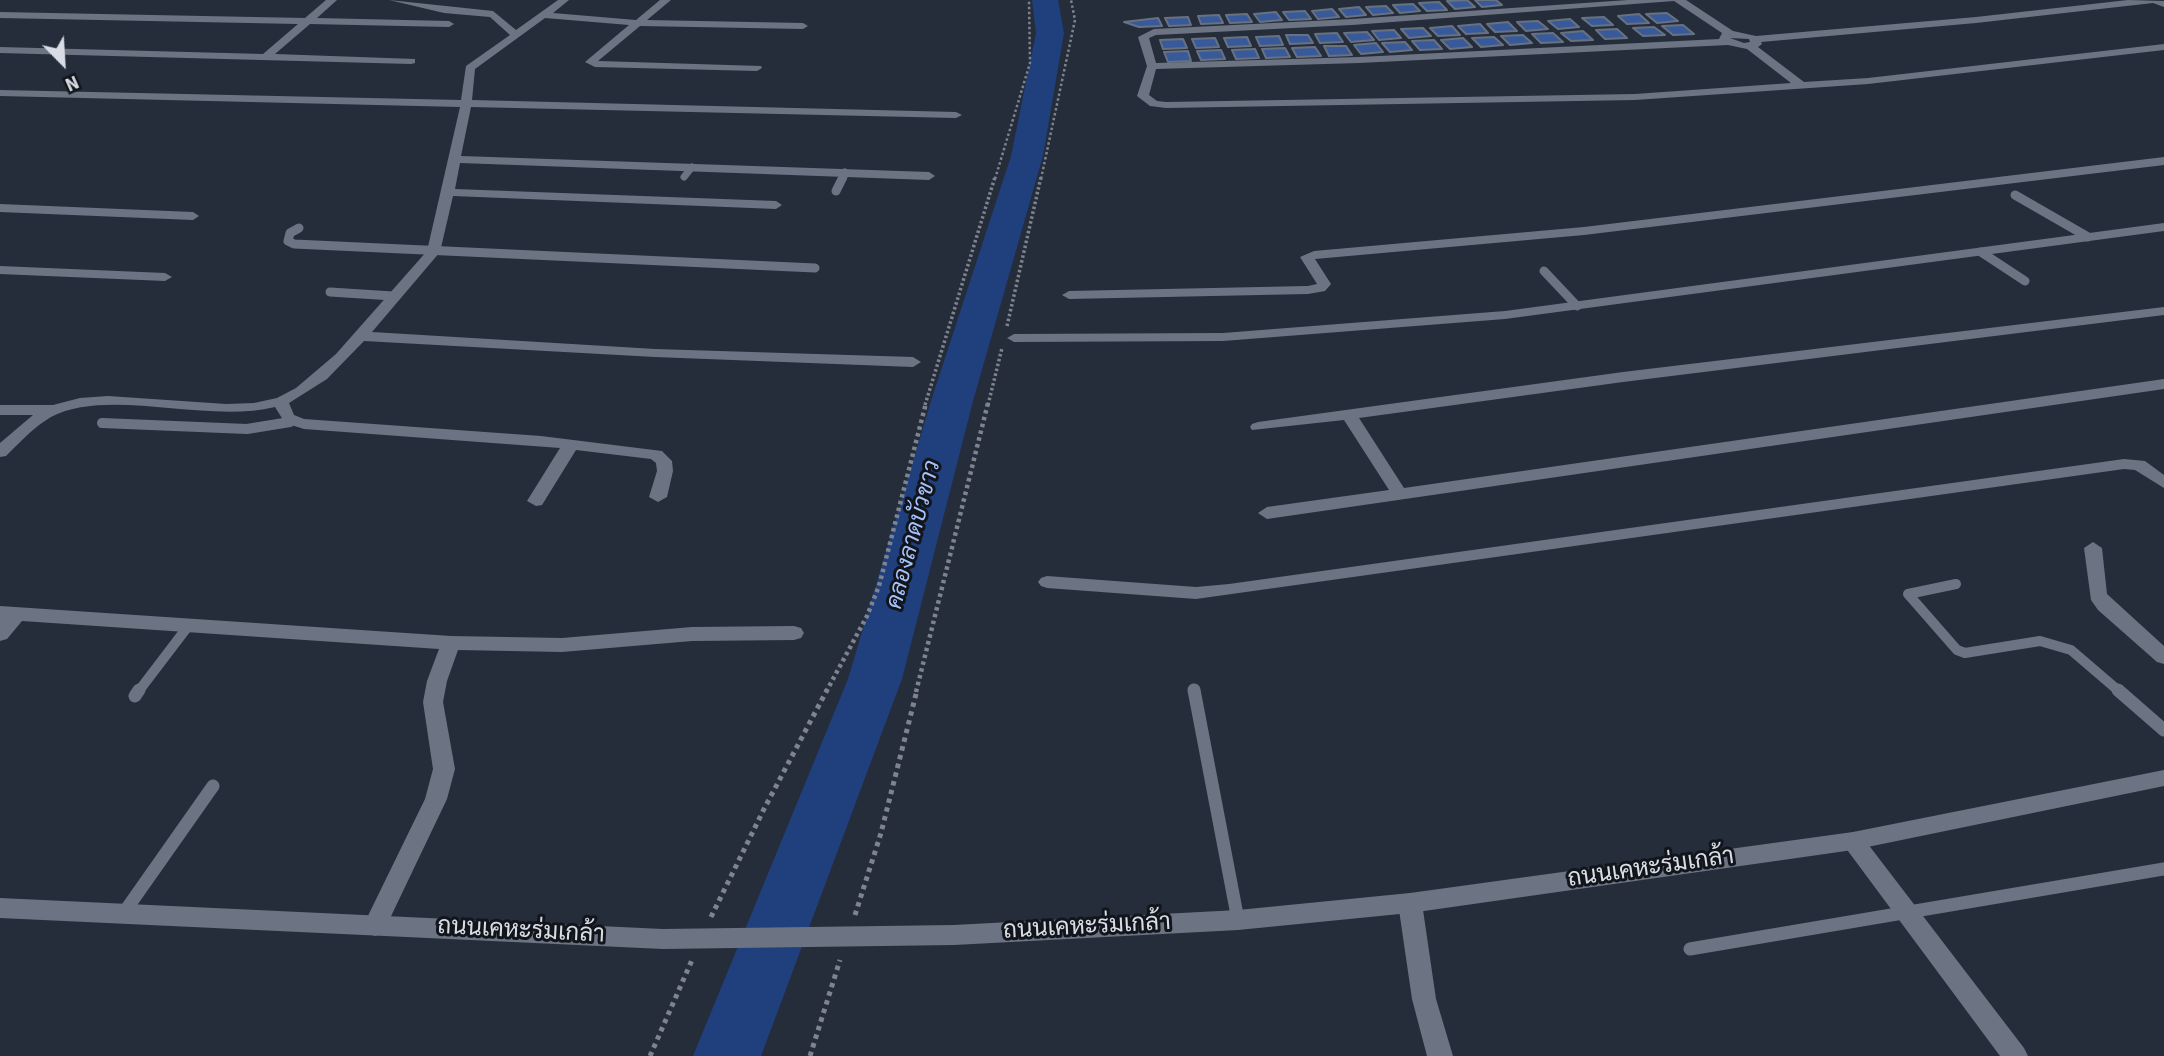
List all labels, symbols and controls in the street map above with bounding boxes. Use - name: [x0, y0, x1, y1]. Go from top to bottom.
- north arrow: [28, 28, 98, 98]
- text: N: [60, 68, 83, 98]
- water label: คลองลาดบัวขาว: [882, 458, 948, 612]
- street label: ถนนเคหะร่มเกล้า: [1566, 843, 1736, 895]
- street label: ถนนเคหะร่มเกล้า: [1003, 909, 1171, 947]
- street label: ถนนเคหะร่มเกล้า: [437, 913, 605, 951]

